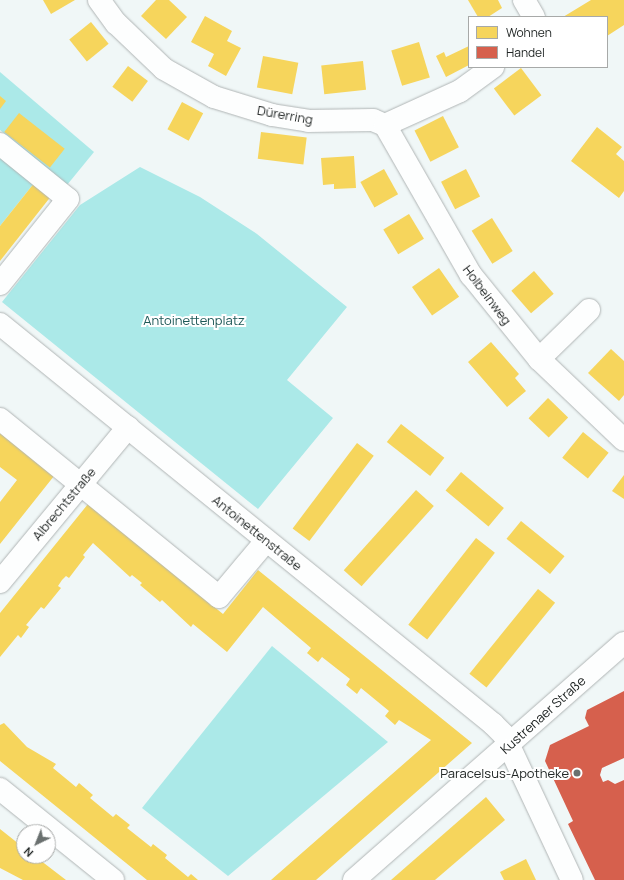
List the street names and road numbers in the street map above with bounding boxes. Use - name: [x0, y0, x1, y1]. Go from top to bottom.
- street label: Dürerring: [256, 102, 314, 128]
- street label: Holbeinweg: [460, 262, 514, 328]
- street label: Albrechtstraße: [29, 464, 99, 544]
- street label: Antoinettenstraße: [209, 492, 305, 574]
- street label: Kustrenaer Straße: [497, 673, 589, 757]

